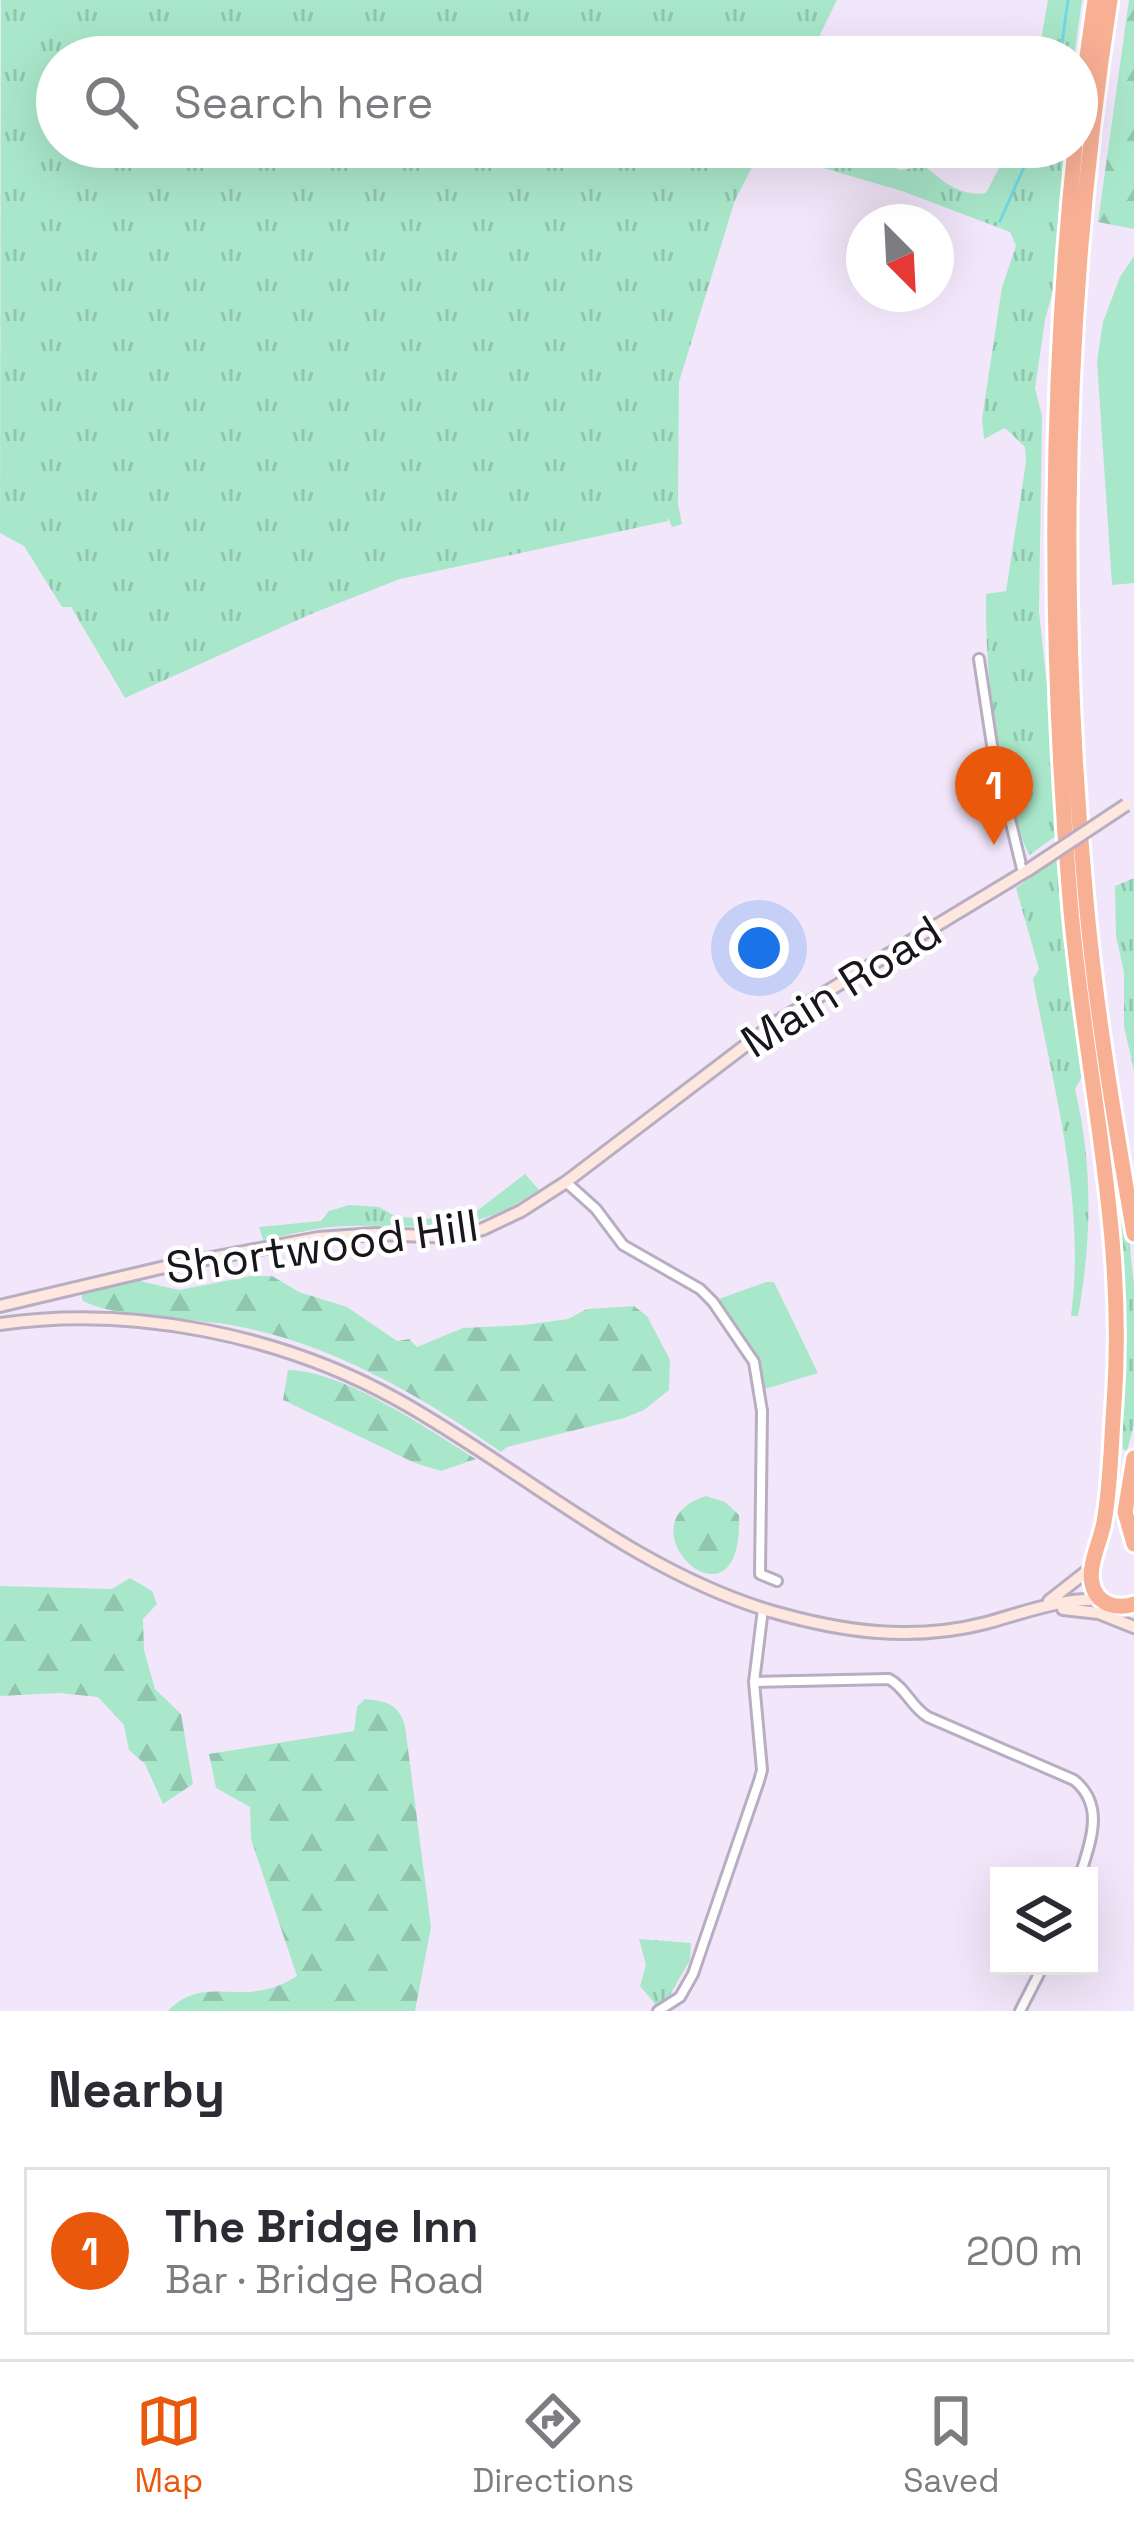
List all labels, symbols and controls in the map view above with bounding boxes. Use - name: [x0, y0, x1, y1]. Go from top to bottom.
- search box: [36, 36, 1098, 168]
- icon: search: [78, 69, 144, 135]
- text: Search here: [174, 74, 433, 131]
- north arrow: [846, 204, 954, 312]
- pin: 1: [955, 746, 1033, 845]
- street label: Main Road: [731, 903, 952, 1070]
- your location: [729, 918, 789, 978]
- street label: Shortwood Hill: [162, 1196, 482, 1297]
- map controls: [990, 1867, 1098, 1975]
- button: layers: [990, 1867, 1098, 1975]
- text: Nearby: [48, 2057, 225, 2122]
- text: The Bridge Inn: [165, 2198, 478, 2255]
- text: 1: [81, 2227, 99, 2276]
- text: 200 m: [966, 2227, 1083, 2276]
- text: Bar · Bridge Road: [165, 2255, 484, 2304]
- tab: Map: [135, 2388, 203, 2502]
- tab: Directions: [472, 2388, 634, 2502]
- tab: Saved: [903, 2388, 999, 2502]

